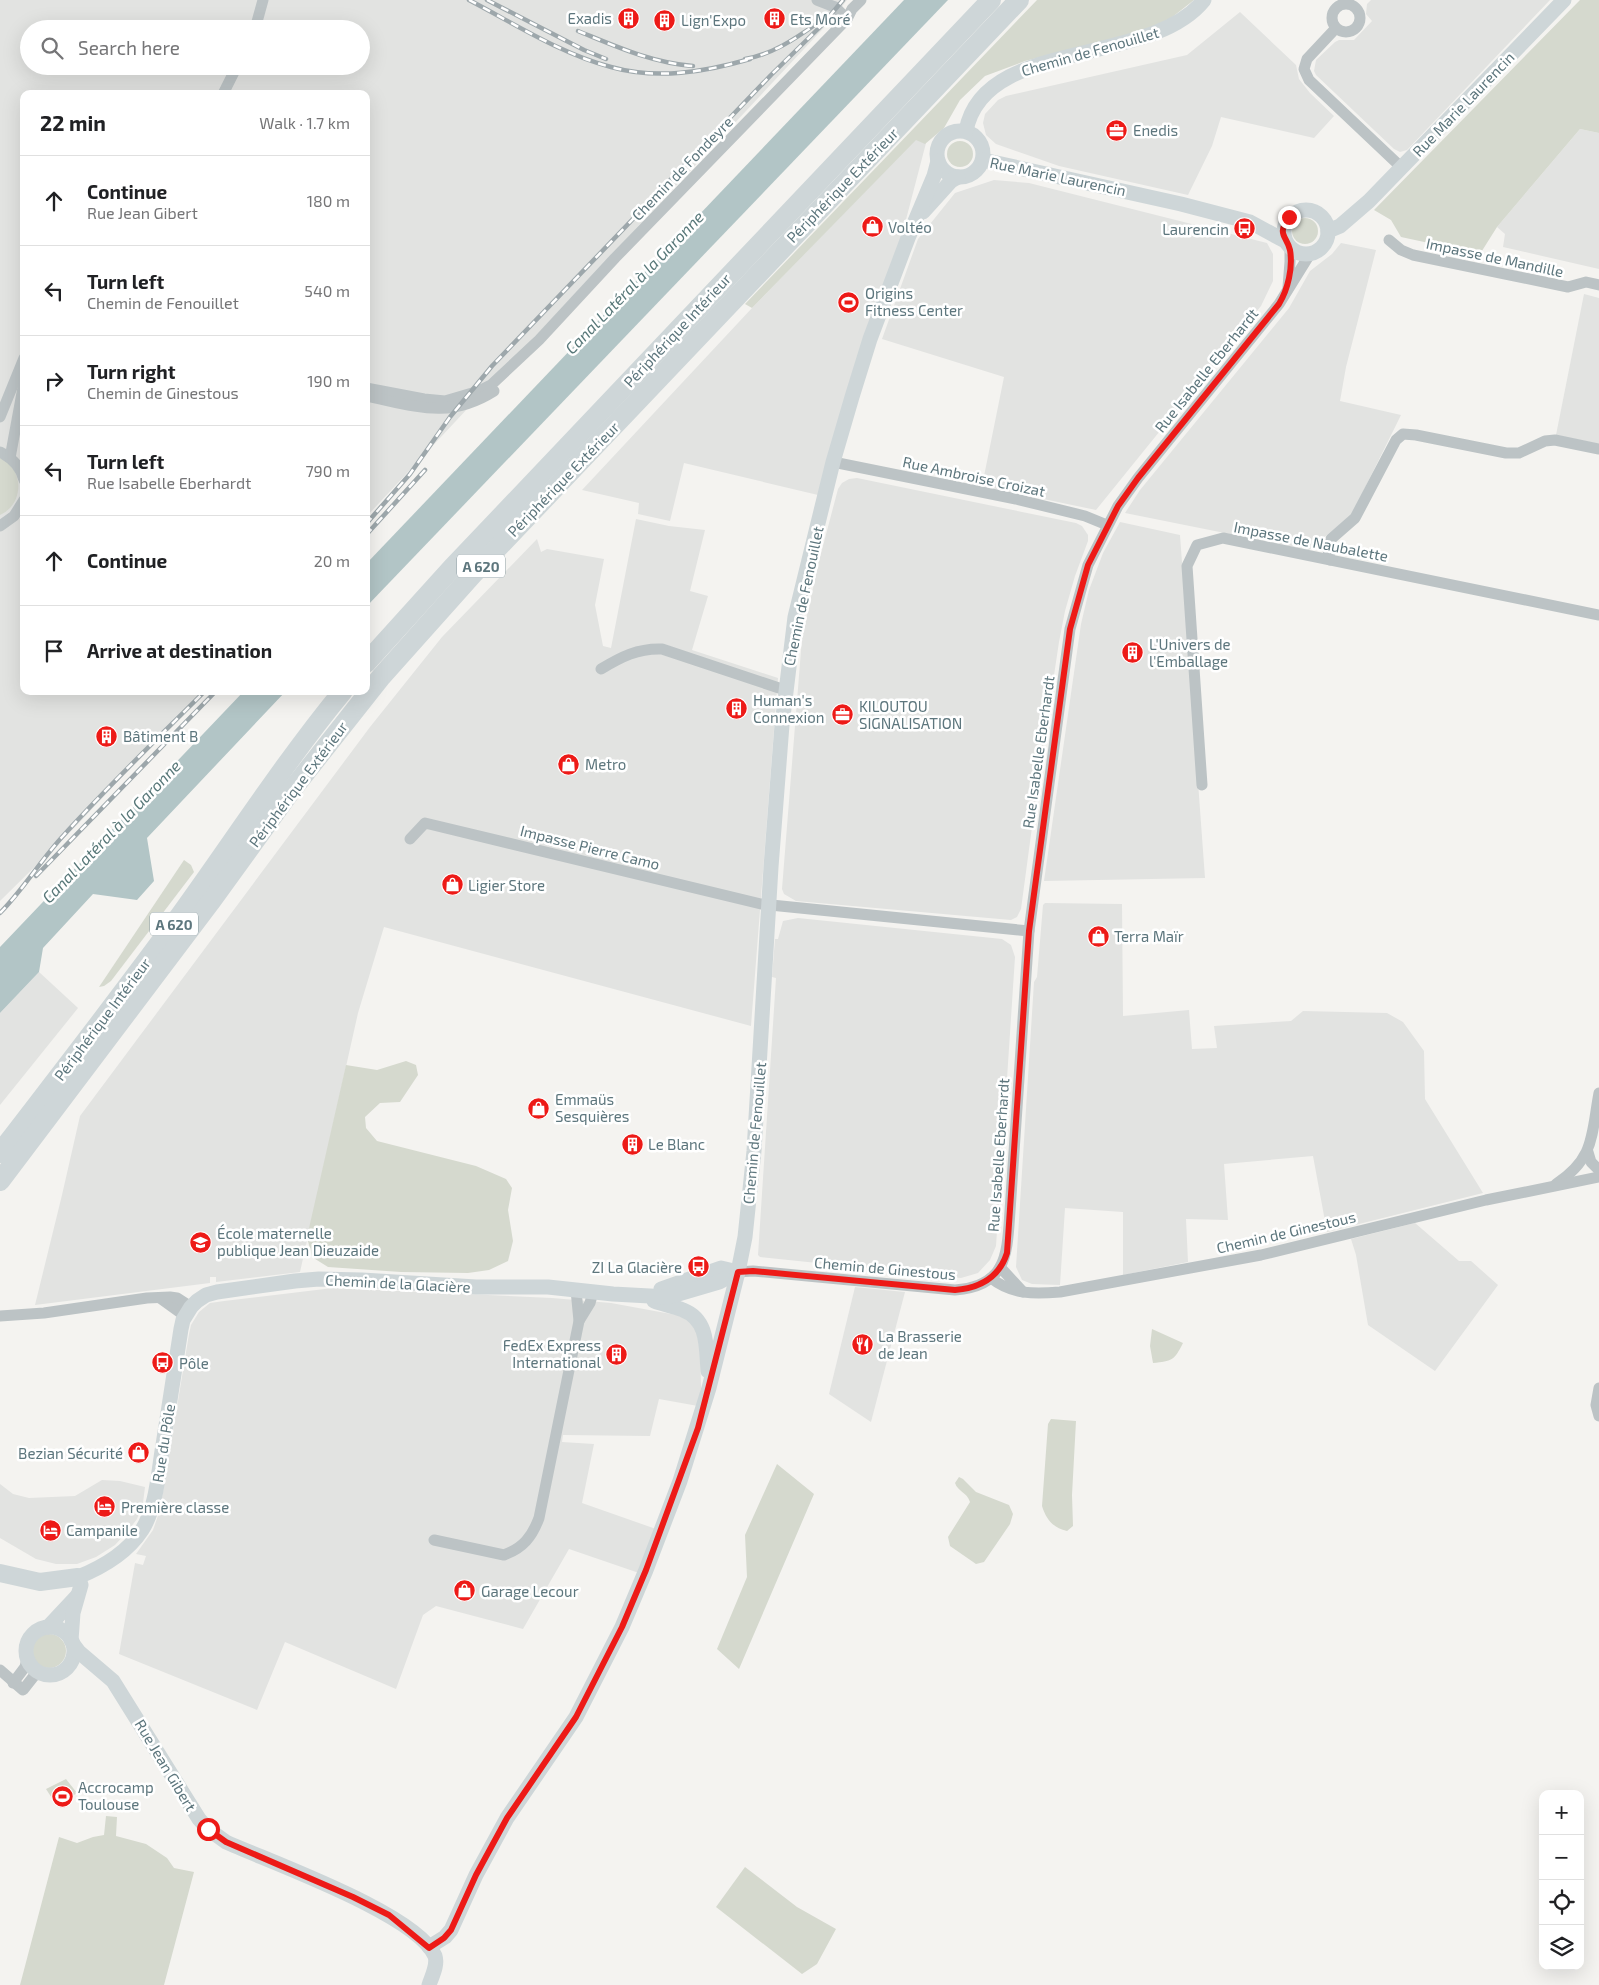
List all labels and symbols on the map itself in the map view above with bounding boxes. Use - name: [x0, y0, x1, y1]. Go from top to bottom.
- building icon: Exadis: [616, 6, 640, 30]
- building icon: Ets Moré: [762, 7, 786, 31]
- building icon: Lign'Expo: [653, 8, 677, 32]
- place label: Exadis: [568, 9, 612, 27]
- place label: Ets Moré: [790, 10, 851, 28]
- place label: Lign'Expo: [681, 11, 746, 29]
- street label: Chemin de Fenouillet: [1019, 23, 1161, 79]
- street label: Rue Marie Laurencin: [1408, 48, 1518, 160]
- street label: Chemin de Fondeyre: [628, 112, 736, 224]
- office icon: Enedis: [1105, 118, 1129, 142]
- place label: Enedis: [1133, 121, 1178, 139]
- street label: Périphérique Extérieur: [782, 124, 902, 246]
- street label: Rue Marie Laurencin: [988, 153, 1128, 199]
- water label: Canal Latéral à la Garonne: [561, 206, 708, 357]
- route end: [1278, 206, 1301, 229]
- shop icon: Voltéo: [860, 215, 884, 239]
- bus stop icon: Laurencin: [1233, 217, 1257, 241]
- place label: Voltéo: [888, 218, 932, 236]
- place label: Laurencin: [1162, 220, 1229, 238]
- street label: Impasse de Mandille: [1425, 234, 1565, 280]
- street label: Périphérique Intérieur: [620, 269, 734, 391]
- place label: Origins Fitness Center: [865, 284, 963, 319]
- sports icon: Origins Fitness Center: [837, 290, 861, 314]
- street label: Rue Isabelle Eberhardt: [1151, 304, 1262, 436]
- street label: Périphérique Extérieur: [503, 418, 623, 540]
- street label: Rue Ambroise Croizat: [901, 452, 1047, 500]
- street label: Impasse de Naubalette: [1232, 517, 1390, 565]
- street label: Chemin de Fenouillet: [779, 524, 827, 667]
- road number: A 620: [457, 554, 505, 578]
- place label: L'Univers de l'Emballage: [1149, 635, 1231, 670]
- building icon: L'Univers de l'Emballage: [1121, 641, 1145, 665]
- street label: Rue Isabelle Eberhardt: [1018, 674, 1058, 830]
- place label: Human's Connexion: [753, 691, 824, 726]
- building icon: Human's Connexion: [725, 697, 749, 721]
- place label: KILOUTOU SIGNALISATION: [859, 697, 962, 732]
- office icon: KILOUTOU SIGNALISATION: [831, 703, 855, 727]
- street label: Périphérique Extérieur: [245, 718, 351, 850]
- building icon: Bâtiment B: [95, 724, 119, 748]
- place label: Bâtiment B: [123, 727, 198, 745]
- shop icon: Metro: [557, 752, 581, 776]
- water label: Canal Latéral à la Garonne: [38, 755, 185, 906]
- place label: Metro: [585, 755, 626, 773]
- street label: Impasse Pierre Camo: [518, 821, 662, 873]
- shop icon: Ligier Store: [440, 873, 464, 897]
- place label: Ligier Store: [468, 876, 545, 894]
- road number: A 620: [150, 912, 198, 936]
- shop icon: Terra Maïr: [1086, 924, 1110, 948]
- place label: Terra Maïr: [1114, 927, 1184, 945]
- street label: Périphérique Intérieur: [50, 954, 154, 1084]
- street label: Chemin de Fenouillet: [739, 1061, 769, 1205]
- street label: Rue Isabelle Eberhardt: [984, 1077, 1012, 1232]
- place label: Emmaüs Sesquières: [555, 1090, 629, 1125]
- shop icon: Emmaüs Sesquières: [527, 1096, 551, 1120]
- building icon: Le Blanc: [620, 1132, 644, 1156]
- place label: Le Blanc: [648, 1135, 705, 1153]
- street label: Chemin de Ginestous: [1215, 1207, 1357, 1257]
- place label: École maternelle publique Jean Dieuzaide: [217, 1224, 379, 1259]
- school or university icon: École maternelle publique Jean Dieuzaide: [189, 1230, 213, 1254]
- street label: Chemin de Ginestous: [813, 1253, 957, 1283]
- bus stop icon: ZI La Glacière: [686, 1255, 710, 1279]
- place label: ZI La Glacière: [592, 1258, 682, 1276]
- street label: Chemin de la Glacière: [325, 1270, 471, 1296]
- place label: La Brasserie de Jean: [878, 1327, 962, 1362]
- restaurant icon: La Brasserie de Jean: [850, 1333, 874, 1357]
- place label: FedEx Express International: [503, 1336, 602, 1371]
- building icon: FedEx Express International: [605, 1342, 629, 1366]
- bus stop icon: Pôle: [151, 1351, 175, 1375]
- place label: Pôle: [179, 1354, 209, 1372]
- street label: Rue du Pôle: [148, 1402, 178, 1484]
- shop icon: Bezian Sécurité: [127, 1441, 151, 1465]
- place label: Bezian Sécurité: [18, 1444, 123, 1462]
- hotel icon: Première classe: [93, 1495, 117, 1519]
- place label: Première classe: [121, 1498, 229, 1516]
- hotel icon: Campanile: [38, 1518, 62, 1542]
- place label: Campanile: [66, 1521, 138, 1539]
- shop icon: Garage Lecour: [453, 1579, 477, 1603]
- place label: Garage Lecour: [481, 1582, 579, 1600]
- street label: Rue Jean Gibert: [132, 1716, 201, 1814]
- place label: Accrocamp Toulouse: [78, 1778, 154, 1813]
- sports icon: Accrocamp Toulouse: [50, 1784, 74, 1808]
- route start: [197, 1818, 220, 1841]

